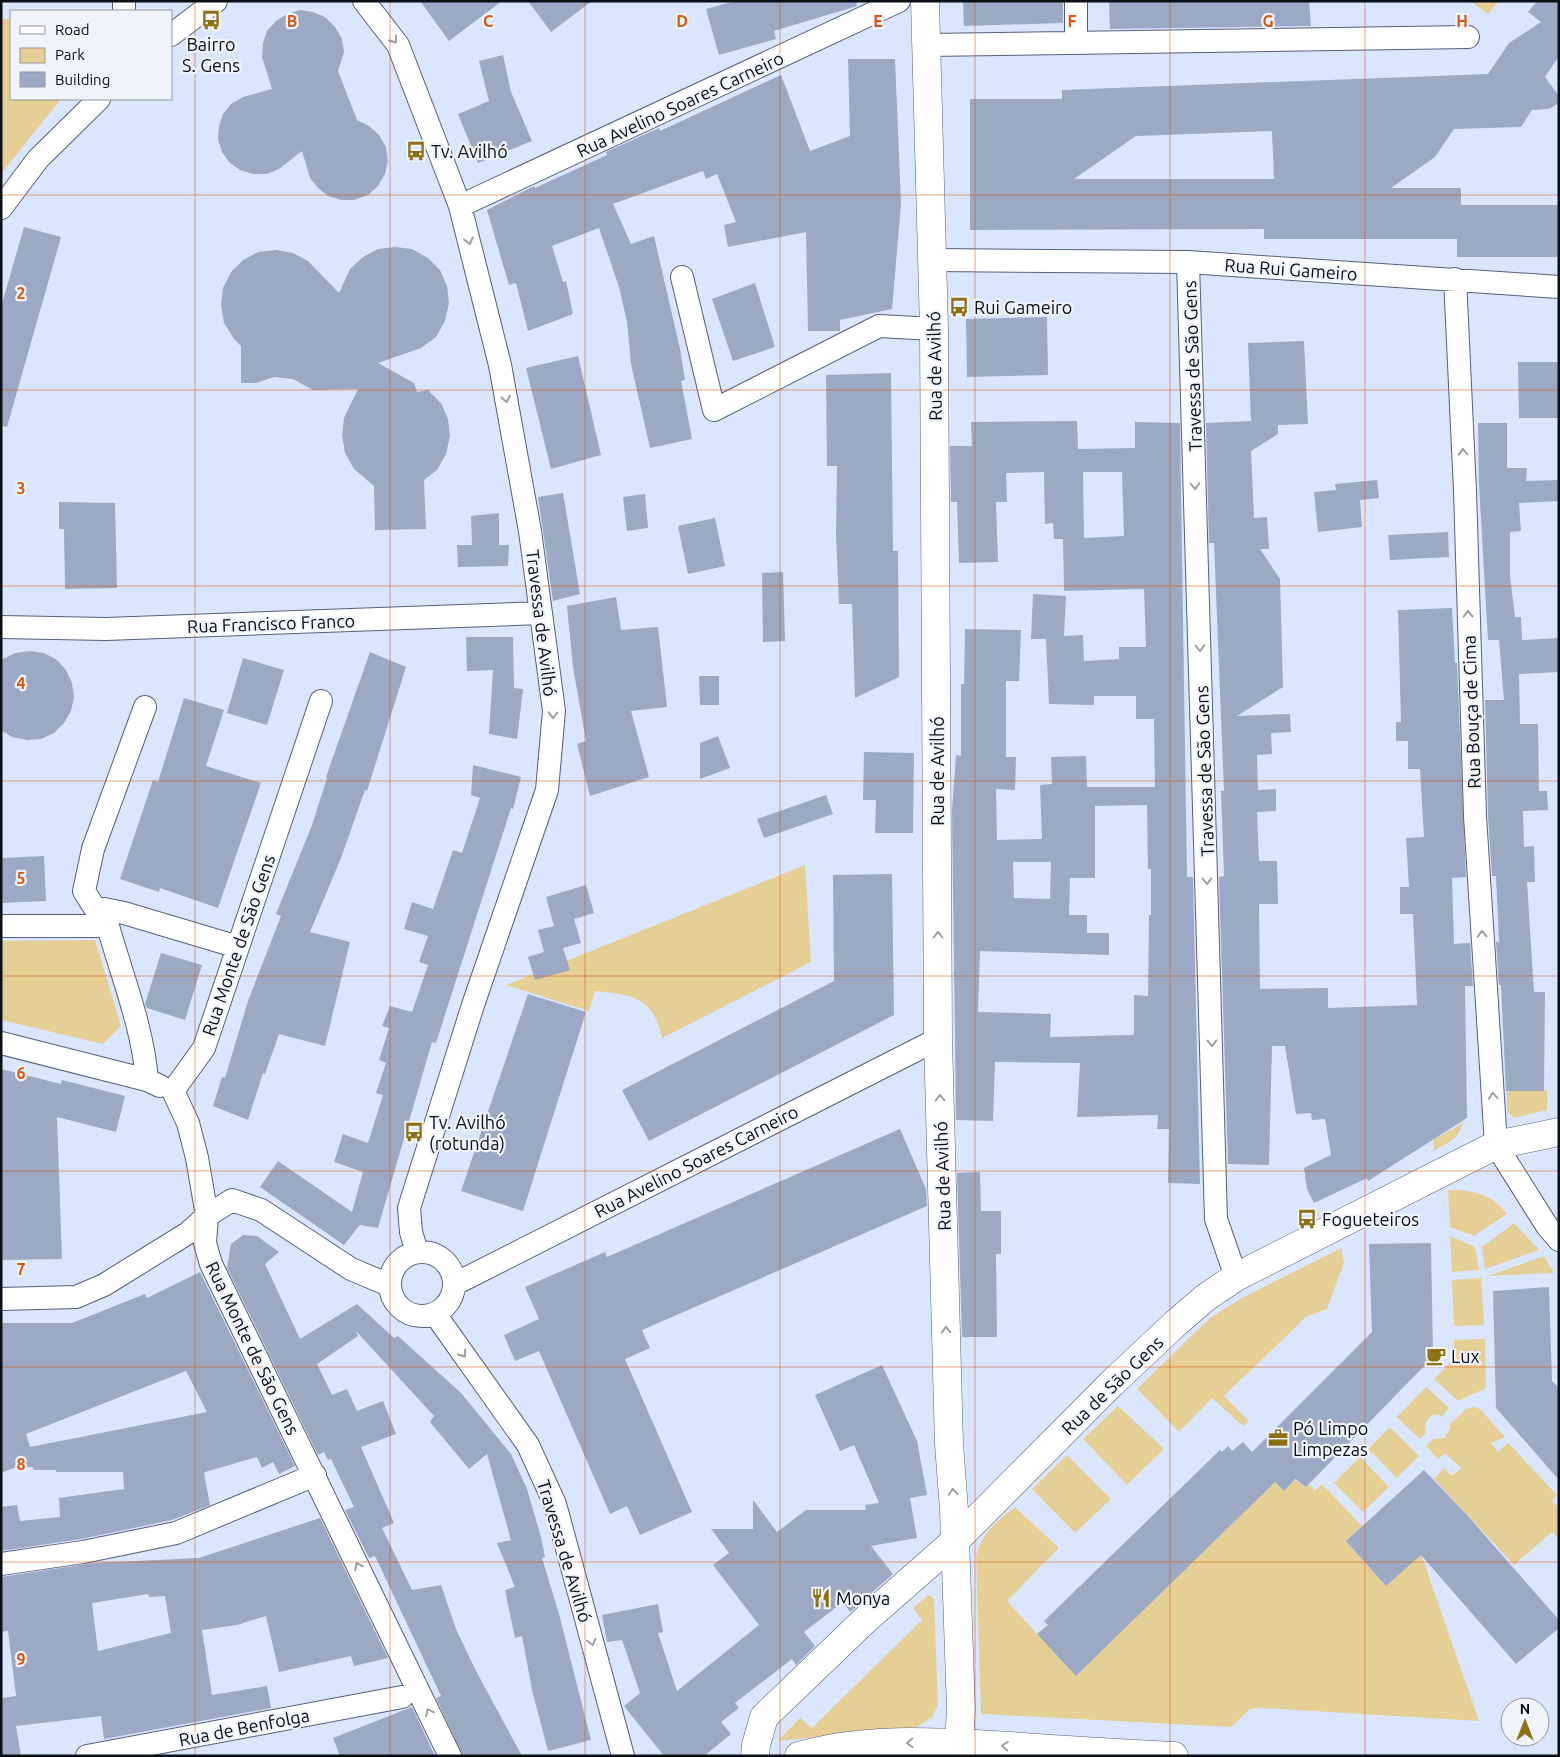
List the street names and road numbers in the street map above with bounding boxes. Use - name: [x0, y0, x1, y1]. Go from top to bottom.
- street label: Rua Avelino Soares Carneiro: [573, 47, 787, 161]
- street label: Rua Rui Gameiro: [1224, 254, 1358, 284]
- street label: Travessa de São Gens: [1179, 280, 1205, 452]
- street label: Rua de Avilhó: [923, 311, 945, 421]
- street label: Travessa de Avilhó: [523, 548, 561, 698]
- street label: Rua Francisco Franco: [187, 610, 355, 636]
- street label: Rua Bouça de Cima: [1458, 635, 1484, 789]
- street label: Travessa de São Gens: [1191, 685, 1217, 857]
- street label: Rua de Avilhó: [927, 716, 947, 826]
- street label: Rua Monte de São Gens: [198, 852, 278, 1038]
- street label: Rua Avelino Soares Carneiro: [591, 1101, 801, 1221]
- street label: Rua de Avilhó: [930, 1121, 954, 1231]
- street label: Rua Monte de São Gens: [202, 1258, 304, 1438]
- street label: Rua de São Gens: [1057, 1332, 1167, 1438]
- street label: Travessa de Avilhó: [534, 1477, 596, 1625]
- street label: Rua de Benfolga: [177, 1705, 311, 1749]

